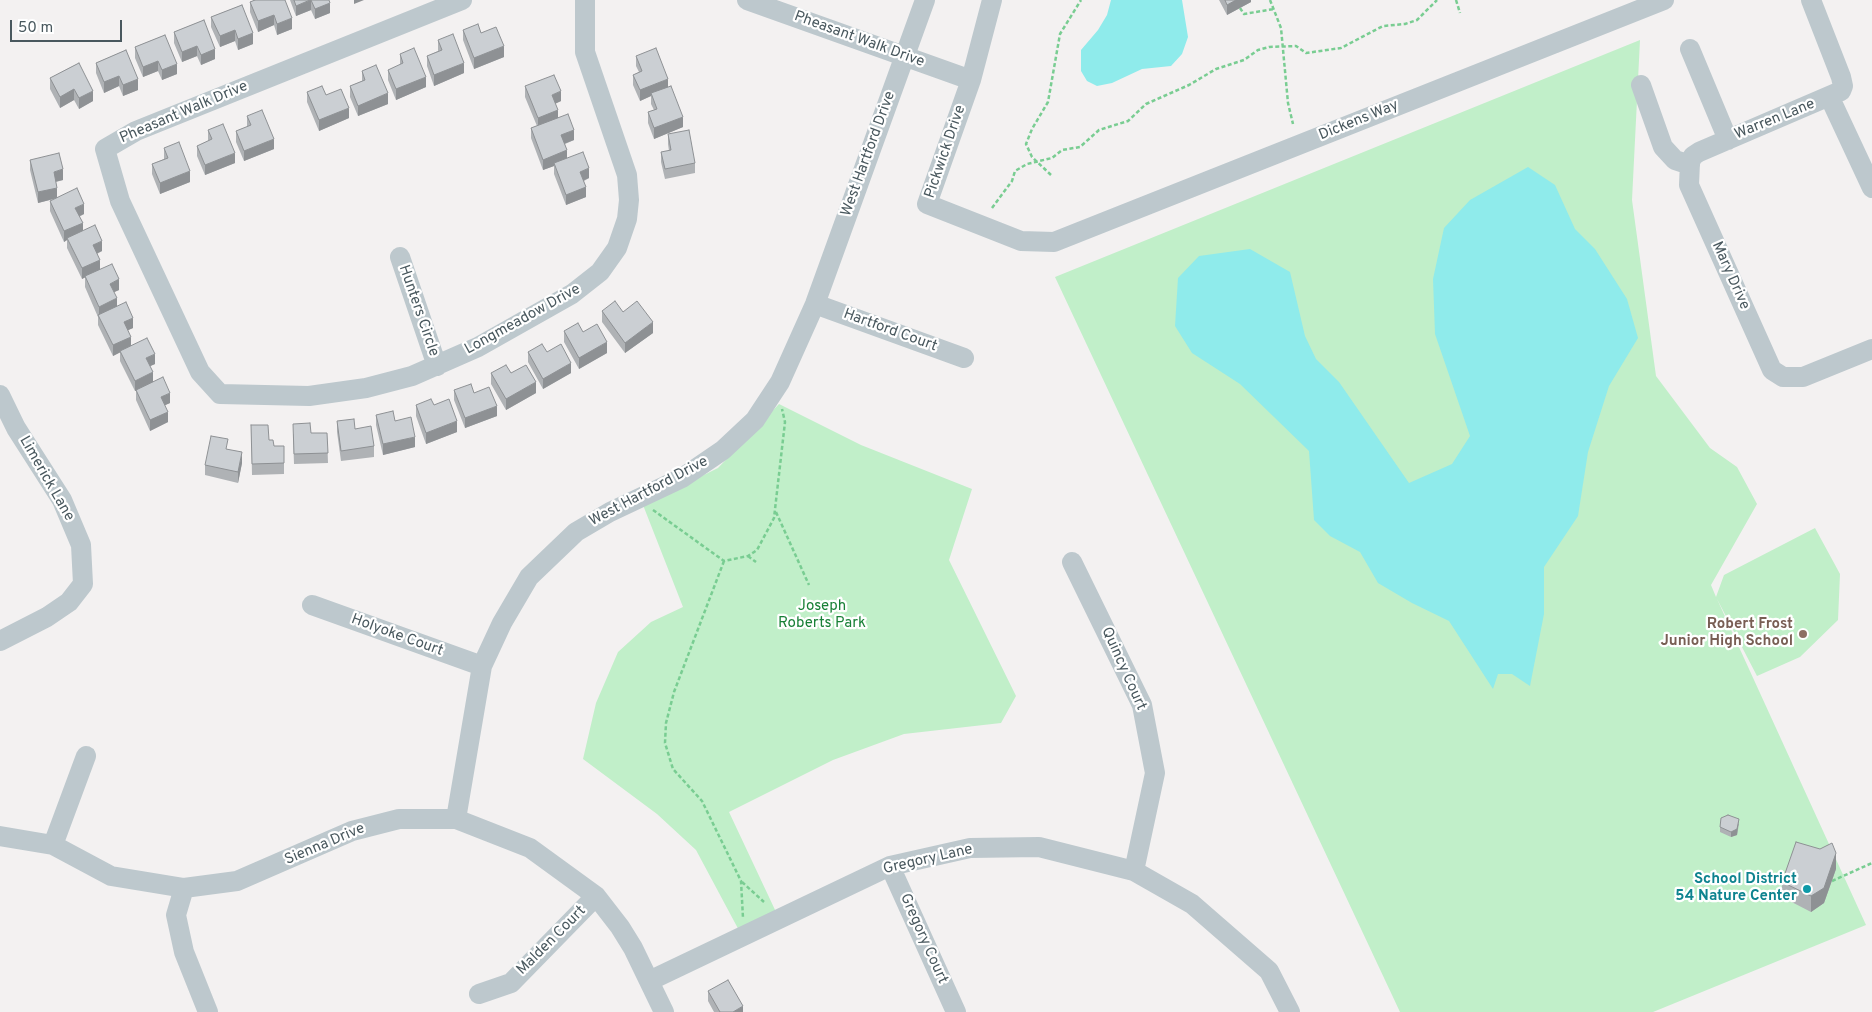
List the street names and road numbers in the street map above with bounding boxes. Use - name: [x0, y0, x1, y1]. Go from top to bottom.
- street label: Pheasant Walk Drive: [791, 8, 927, 72]
- street label: Pheasant Walk Drive: [117, 78, 251, 148]
- street label: West Hartford Drive: [838, 89, 900, 219]
- street label: Warren Lane: [1732, 96, 1818, 144]
- street label: Dickens Way: [1317, 97, 1401, 145]
- street label: Pickwick Drive: [922, 103, 970, 201]
- street label: Mary Drive: [1707, 239, 1753, 313]
- street label: Hunters Circle: [394, 263, 442, 359]
- street label: Longmeadow Drive: [462, 281, 584, 359]
- street label: Hartford Court: [841, 306, 939, 356]
- street label: Limerick Lane: [14, 433, 78, 525]
- street label: West Hartford Drive: [587, 453, 711, 531]
- street label: Holyoke Court: [349, 611, 445, 661]
- street label: Quincy Court: [1097, 625, 1149, 713]
- street label: Sienna Drive: [282, 820, 368, 870]
- street label: Gregory Lane: [881, 841, 975, 879]
- street label: Gregory Court: [895, 891, 951, 987]
- street label: Malden Court: [514, 903, 590, 979]

